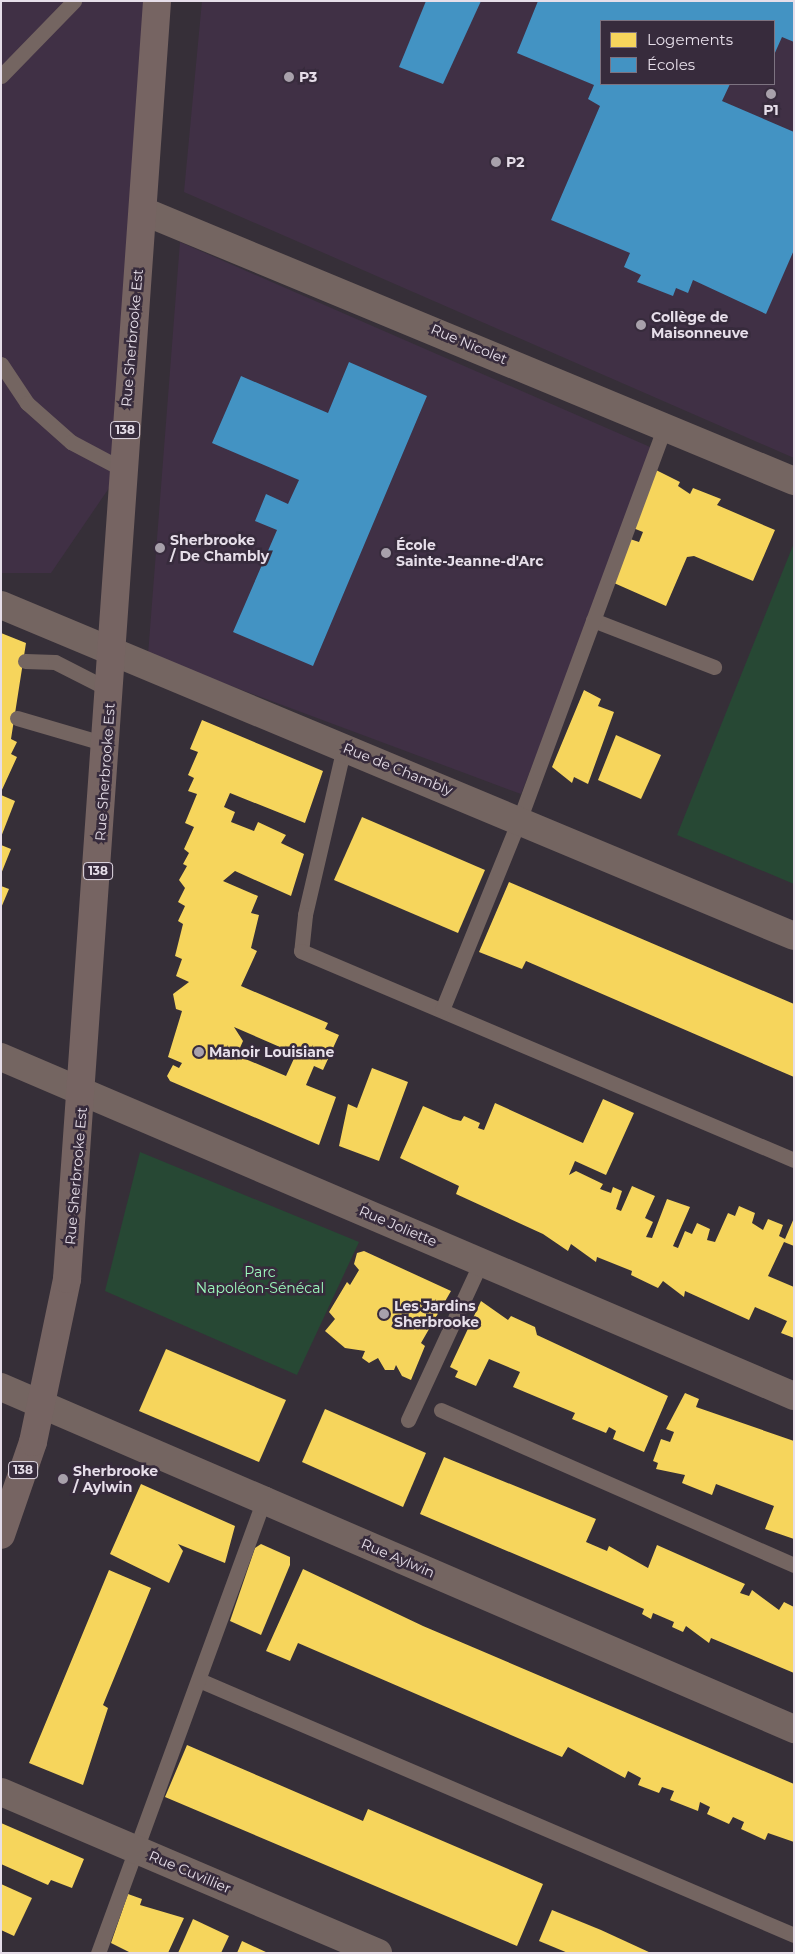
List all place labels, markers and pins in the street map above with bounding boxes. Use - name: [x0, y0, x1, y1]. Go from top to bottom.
- place label: P3: [299, 69, 317, 85]
- marker: P3: [283, 71, 295, 83]
- marker: P1: [765, 88, 777, 100]
- place label: P1: [763, 102, 779, 118]
- place label: P2: [506, 154, 524, 170]
- marker: P2: [490, 156, 502, 168]
- place label: Collège de Maisonneuve: [651, 309, 749, 342]
- marker: Collège de Maisonneuve: [635, 319, 647, 331]
- place label: Sherbrooke / De Chambly: [170, 532, 269, 564]
- place label: École Sainte-Jeanne-d'Arc: [396, 537, 543, 570]
- marker: Sherbrooke / De Chambly: [154, 542, 166, 554]
- marker: École Sainte-Jeanne-d'Arc: [380, 547, 392, 559]
- place label: Manoir Louisiane: [209, 1044, 334, 1060]
- marker: Manoir Louisiane: [193, 1046, 205, 1058]
- place label: Les Jardins Sherbrooke: [394, 1298, 479, 1330]
- marker: Les Jardins Sherbrooke: [378, 1308, 390, 1320]
- place label: Sherbrooke / Aylwin: [73, 1463, 158, 1495]
- marker: Sherbrooke / Aylwin: [57, 1473, 69, 1485]

